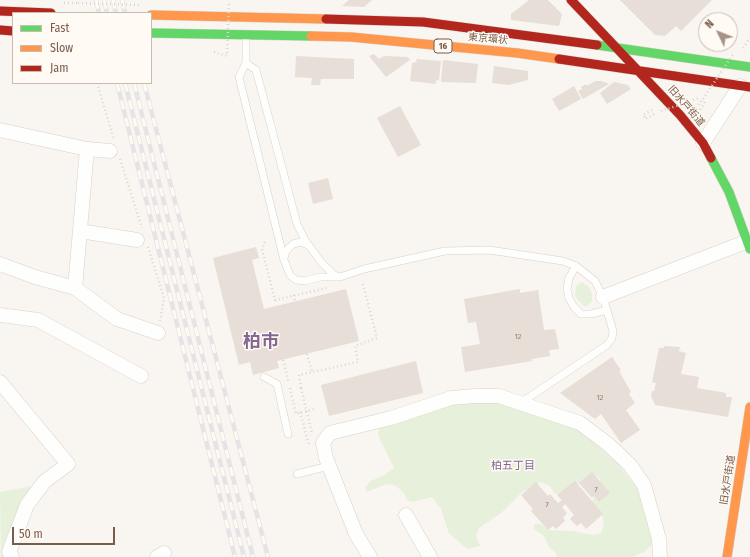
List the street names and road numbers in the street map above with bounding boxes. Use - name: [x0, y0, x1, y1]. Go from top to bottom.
- street label: 東京環状: [468, 31, 508, 47]
- road number: 16: [434, 39, 452, 53]
- street label: 旧水戸街道: [665, 83, 707, 129]
- street label: 旧水戸街道: [718, 454, 738, 506]

